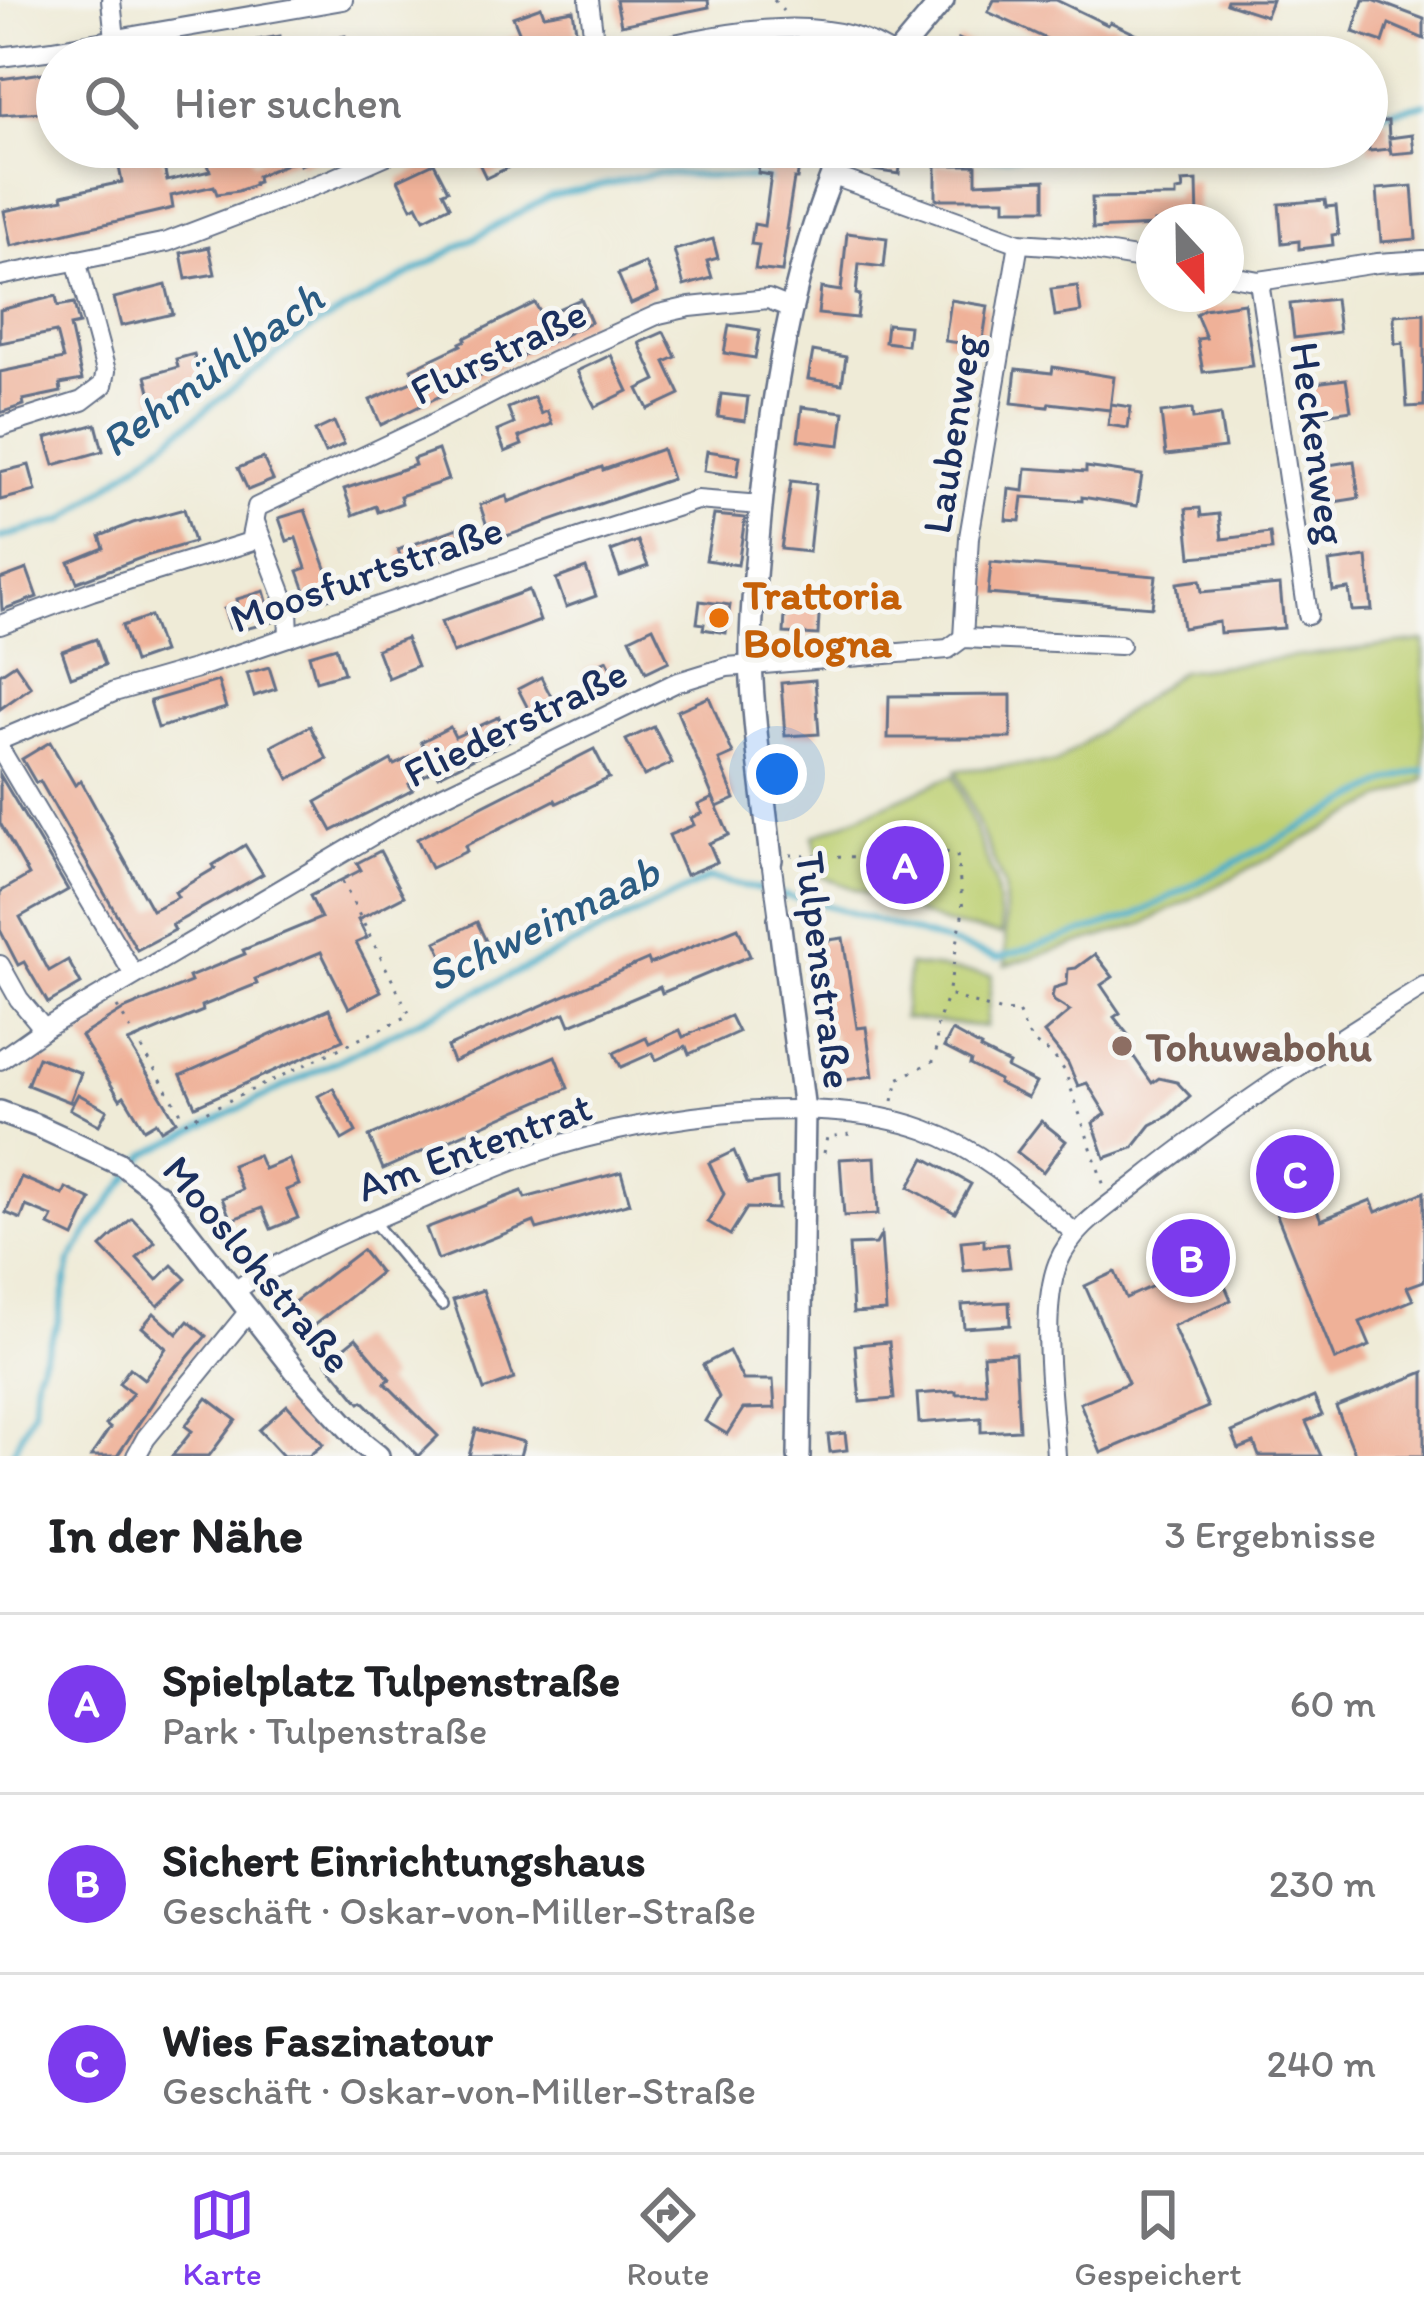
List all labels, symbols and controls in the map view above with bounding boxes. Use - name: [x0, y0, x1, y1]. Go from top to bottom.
- search box: [36, 36, 1388, 168]
- icon: search: [78, 69, 144, 135]
- text: Hier suchen: [174, 75, 402, 129]
- north arrow: [1136, 204, 1244, 312]
- water label: Rehmühlbach: [89, 270, 334, 468]
- street label: Flurstraße: [402, 287, 595, 416]
- street label: Laubenweg: [911, 331, 992, 537]
- street label: Heckenweg: [1279, 338, 1358, 548]
- street label: Moosfurtstraße: [223, 503, 509, 644]
- place label: Trattoria Bologna: [742, 569, 902, 668]
- marker: Trattoria Bologna: [706, 605, 732, 631]
- street label: Fliederstraße: [395, 646, 635, 798]
- your location: [747, 744, 807, 804]
- pin: A: [866, 820, 944, 910]
- water label: Schweinnaab: [417, 843, 669, 1003]
- street label: Tulpenstraße: [785, 848, 864, 1092]
- place label: Tohuwabohu: [1145, 1021, 1372, 1072]
- marker: Tohuwabohu: [1109, 1033, 1135, 1059]
- street label: Am Ententrat: [350, 1080, 598, 1212]
- pin: C: [1256, 1129, 1334, 1219]
- street label: Mooslohstraße: [152, 1145, 364, 1384]
- pin: B: [1152, 1213, 1230, 1303]
- text: In der Nähe: [48, 1504, 303, 1565]
- text: 3 Ergebnisse: [1165, 1511, 1376, 1558]
- text: Spielplatz Tulpenstraße: [162, 1653, 620, 1707]
- text: A: [75, 1680, 99, 1727]
- text: 60 m: [1290, 1680, 1376, 1727]
- text: Park · Tulpenstraße: [162, 1707, 487, 1754]
- text: Sichert Einrichtungshaus: [162, 1833, 645, 1887]
- text: B: [74, 1860, 100, 1907]
- text: 230 m: [1269, 1860, 1376, 1907]
- text: Geschäft · Oskar-von-Miller-Straße: [162, 1887, 756, 1934]
- text: Wies Faszinatour: [162, 2013, 493, 2067]
- text: C: [74, 2040, 100, 2087]
- text: 240 m: [1266, 2040, 1376, 2087]
- text: Geschäft · Oskar-von-Miller-Straße: [162, 2067, 756, 2114]
- tab: Karte: [182, 2182, 262, 2293]
- tab: Route: [627, 2182, 710, 2293]
- tab: Gespeichert: [1074, 2182, 1242, 2293]

